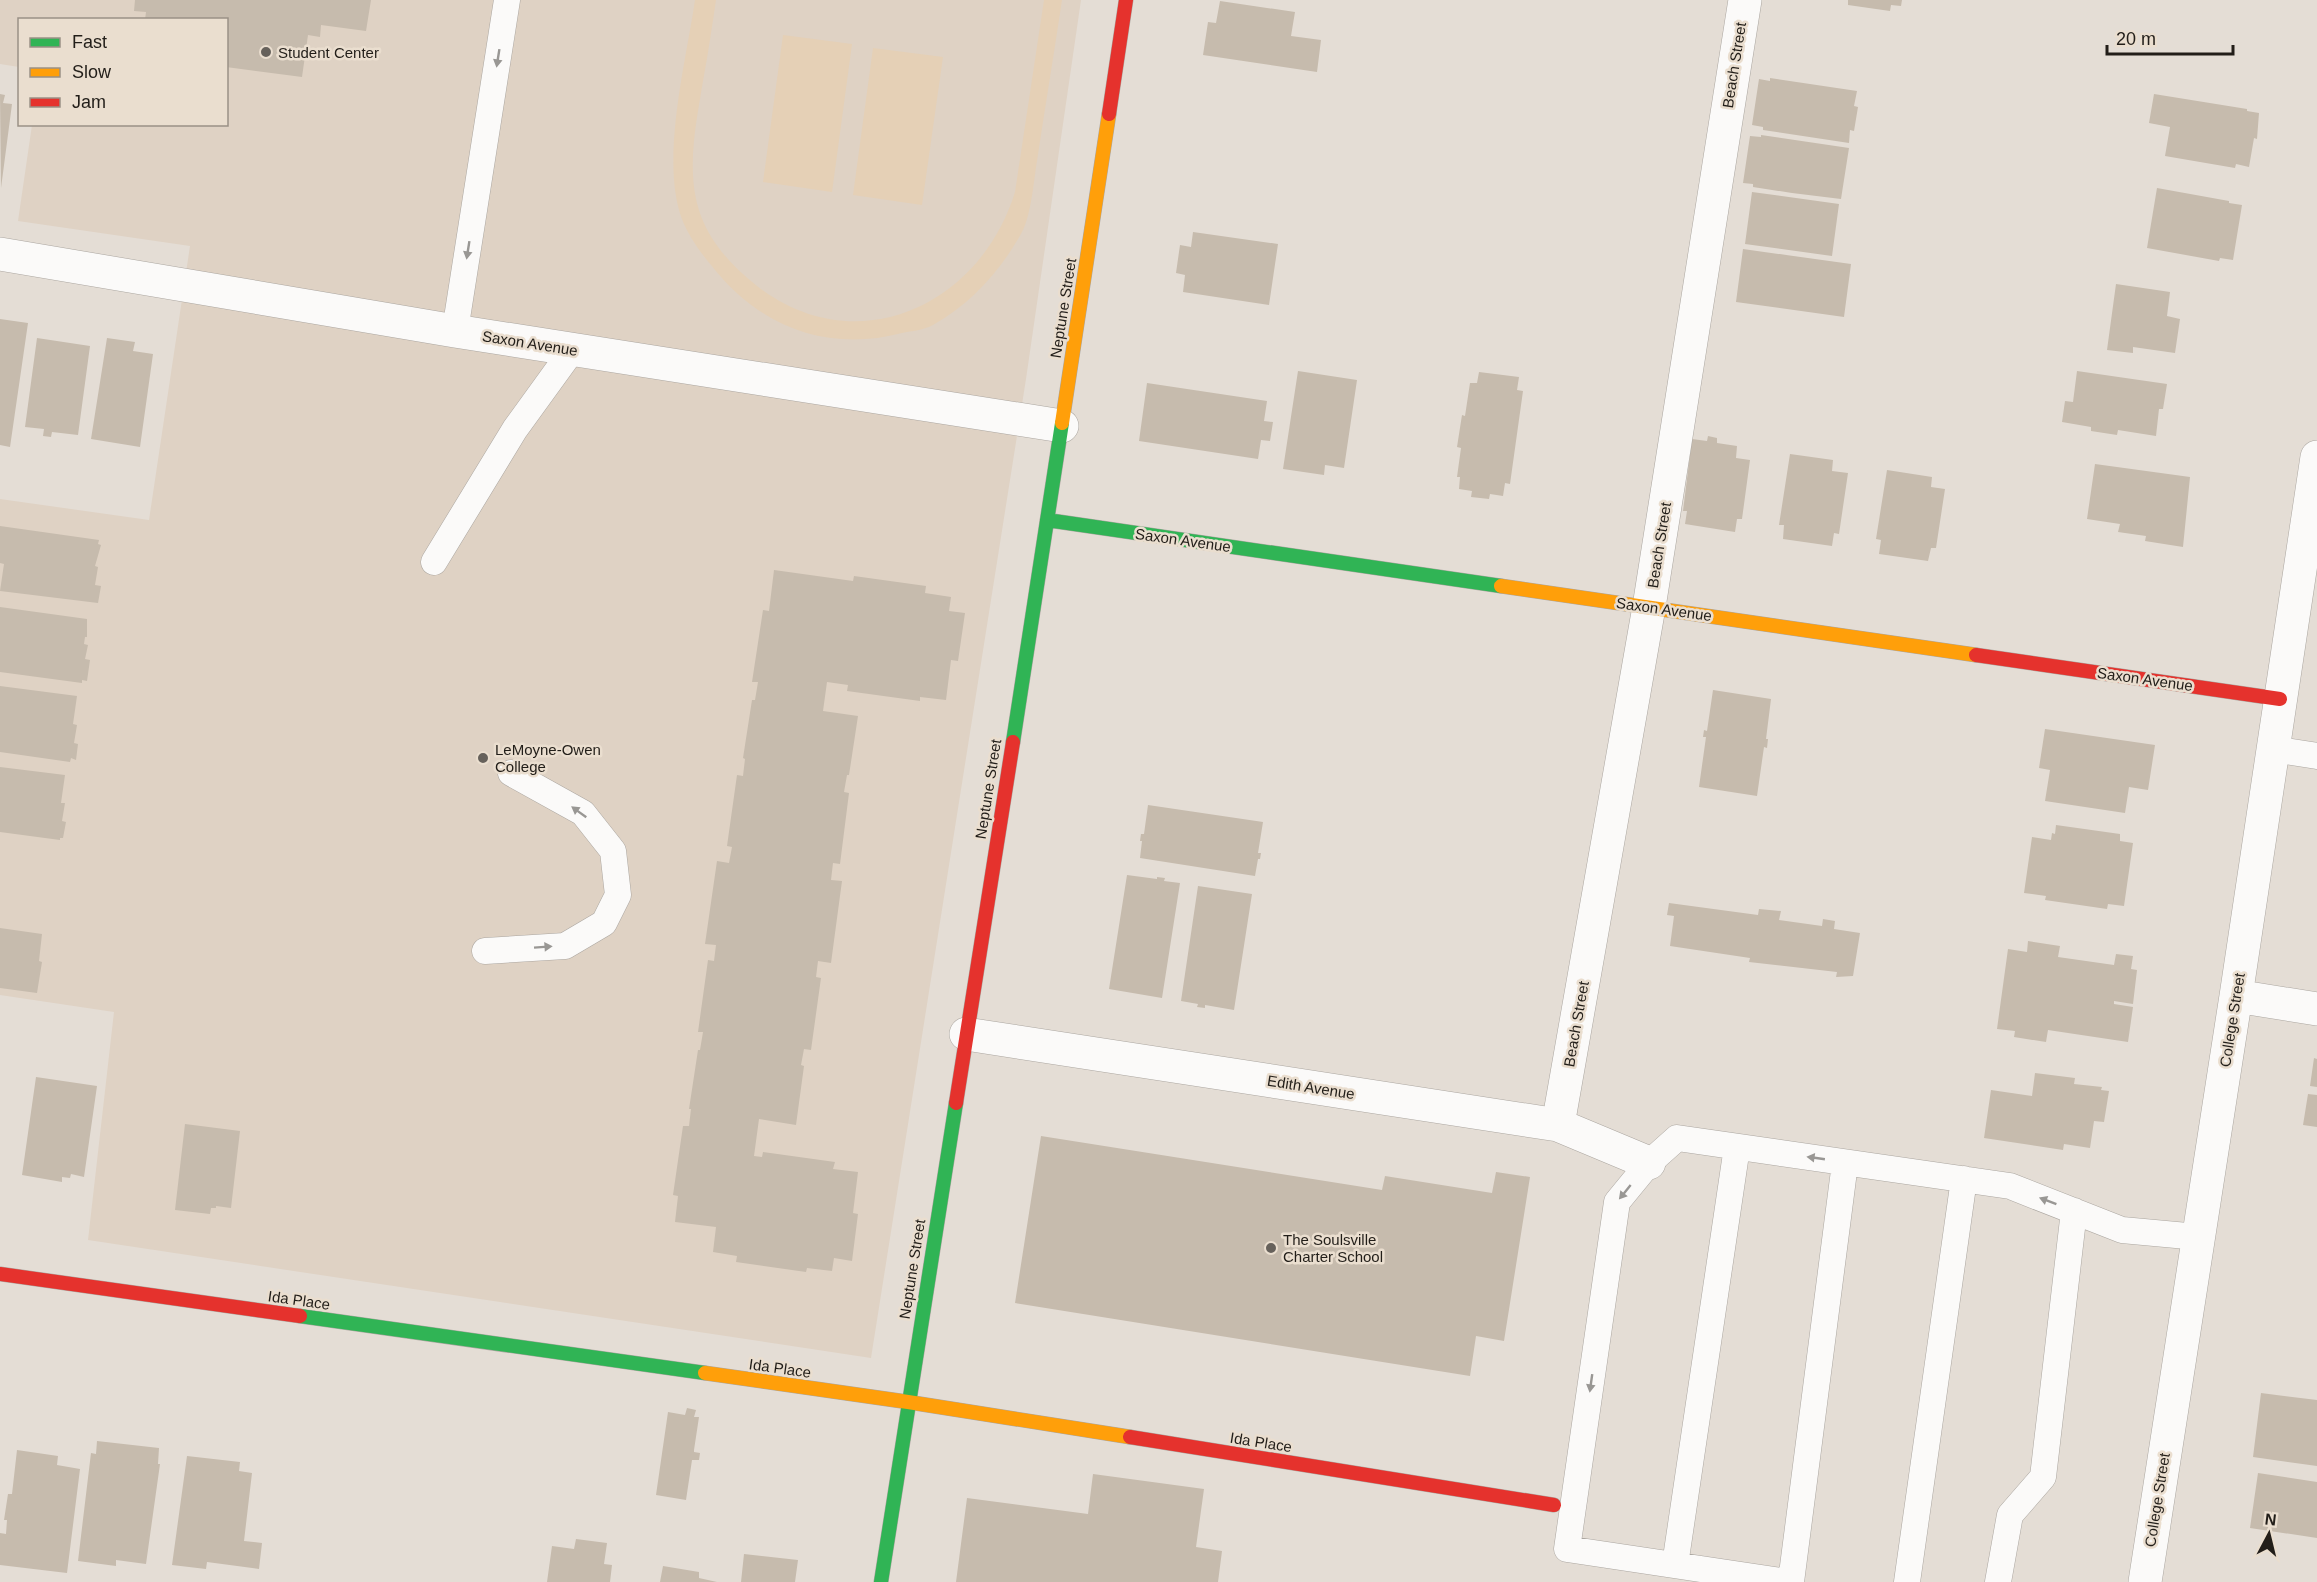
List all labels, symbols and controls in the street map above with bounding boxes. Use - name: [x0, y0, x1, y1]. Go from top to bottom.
- legend: [18, 18, 228, 126]
- scale bar: [2107, 18, 2233, 56]
- street label: Beach Street: [1719, 20, 1749, 109]
- text: 20 m: [2116, 29, 2156, 49]
- text: Fast: [72, 32, 107, 52]
- place label: Student Center: [278, 44, 379, 61]
- marker: Student Center: [259, 45, 273, 59]
- one-way arrow: [493, 48, 502, 67]
- text: Slow: [72, 62, 112, 82]
- text: Jam: [72, 92, 106, 112]
- one-way arrow: [463, 241, 472, 260]
- street label: Neptune Street: [1047, 256, 1079, 359]
- street label: Saxon Avenue: [481, 327, 579, 359]
- street label: Beach Street: [1644, 500, 1674, 589]
- street label: Saxon Avenue: [1134, 525, 1232, 555]
- street label: Saxon Avenue: [1615, 594, 1713, 624]
- street label: Saxon Avenue: [2096, 664, 2194, 694]
- street label: Neptune Street: [972, 737, 1004, 840]
- place label: LeMoyne-Owen College: [495, 741, 601, 775]
- marker: LeMoyne-Owen College: [476, 751, 490, 765]
- one-way arrow: [571, 806, 587, 818]
- one-way arrow: [534, 942, 553, 952]
- street label: College Street: [2216, 971, 2248, 1068]
- street label: Beach Street: [1560, 979, 1592, 1068]
- street label: Edith Avenue: [1266, 1072, 1356, 1102]
- one-way arrow: [1806, 1154, 1825, 1163]
- one-way arrow: [1620, 1185, 1632, 1200]
- one-way arrow: [2039, 1196, 2057, 1205]
- street label: Neptune Street: [896, 1217, 928, 1320]
- place label: The Soulsville Charter School: [1283, 1231, 1383, 1265]
- marker: The Soulsville Charter School: [1264, 1241, 1278, 1255]
- street label: Ida Place: [267, 1287, 331, 1313]
- street label: Ida Place: [748, 1355, 812, 1381]
- one-way arrow: [1587, 1373, 1596, 1392]
- street label: Ida Place: [1229, 1429, 1293, 1455]
- street label: College Street: [2141, 1451, 2173, 1548]
- north arrow: [2239, 1504, 2299, 1564]
- text: N: [2264, 1510, 2278, 1529]

